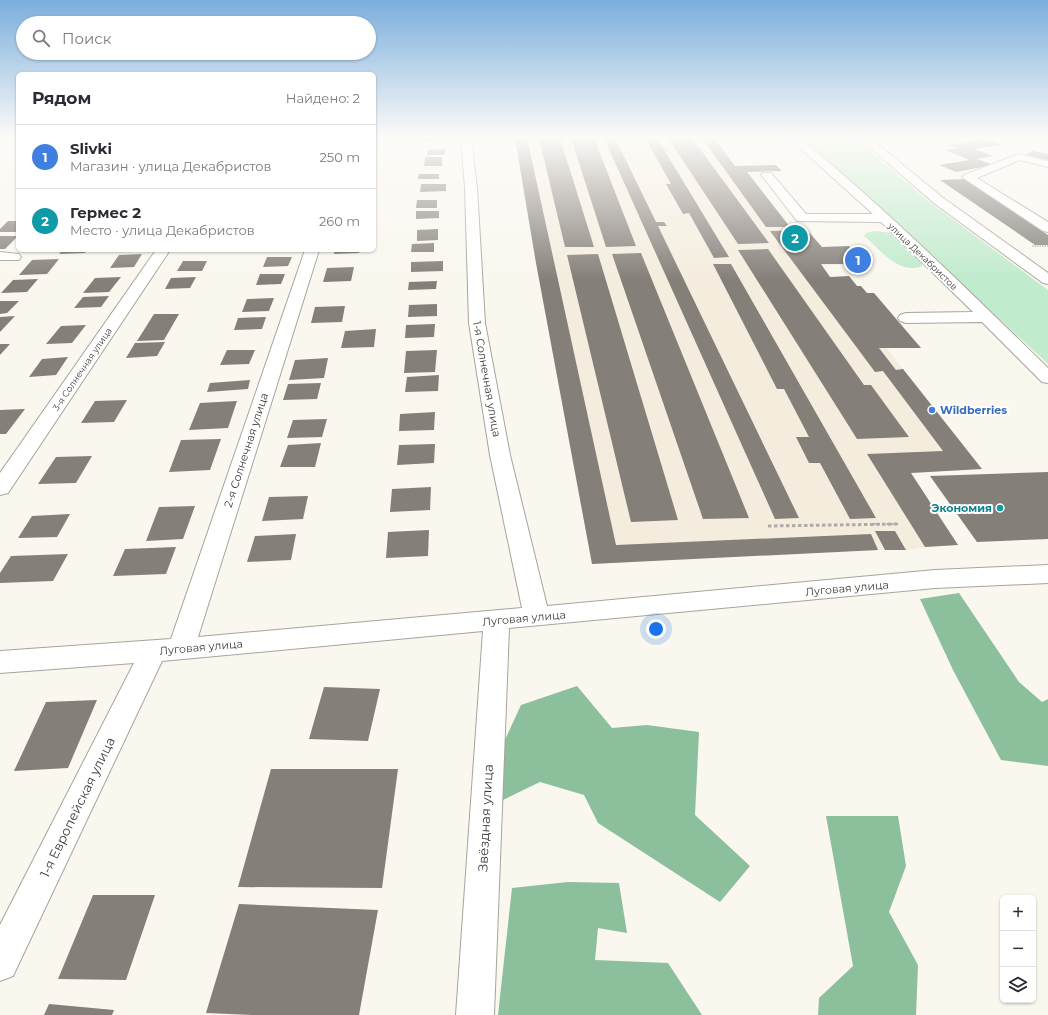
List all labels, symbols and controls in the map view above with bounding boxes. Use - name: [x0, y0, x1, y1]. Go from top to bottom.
- search box: [16, 16, 376, 60]
- icon: search: [30, 27, 52, 49]
- text: Поиск: [62, 29, 111, 48]
- text: Рядом: [32, 88, 91, 108]
- text: Найдено: 2: [286, 90, 360, 106]
- text: Slivki: [70, 139, 112, 158]
- text: 1: [42, 149, 48, 165]
- text: 250 m: [319, 149, 360, 165]
- text: Магазин · улица Декабристов: [70, 158, 271, 174]
- text: Гермес 2: [70, 203, 141, 222]
- text: 2: [41, 213, 49, 229]
- text: 260 m: [319, 213, 360, 229]
- street label: улица Декабристов: [885, 219, 960, 292]
- text: Место · улица Декабристов: [70, 222, 255, 238]
- pin: 2: [782, 223, 808, 253]
- pin: 1: [845, 245, 871, 275]
- street label: 1-я Солнечная улица: [470, 320, 504, 438]
- street label: 3-я Солнечная улица: [50, 325, 114, 413]
- street label: 2-я Солнечная улица: [221, 391, 271, 509]
- place label: Wildberries: [940, 403, 1007, 417]
- marker: Wildberries: [927, 405, 937, 415]
- place label: Экономия: [932, 501, 992, 515]
- marker: Экономия: [995, 503, 1005, 513]
- street label: Луговая улица: [805, 577, 889, 599]
- street label: Луговая улица: [482, 607, 566, 629]
- your location: [646, 619, 666, 639]
- street label: Луговая улица: [159, 636, 243, 658]
- street label: 1-я Европейская улица: [36, 734, 118, 880]
- street label: Звёздная улица: [474, 764, 496, 872]
- map controls: [1000, 895, 1036, 1003]
- button: +: [1000, 895, 1036, 931]
- button: −: [1000, 931, 1036, 967]
- button: layers: [1000, 967, 1036, 1003]

